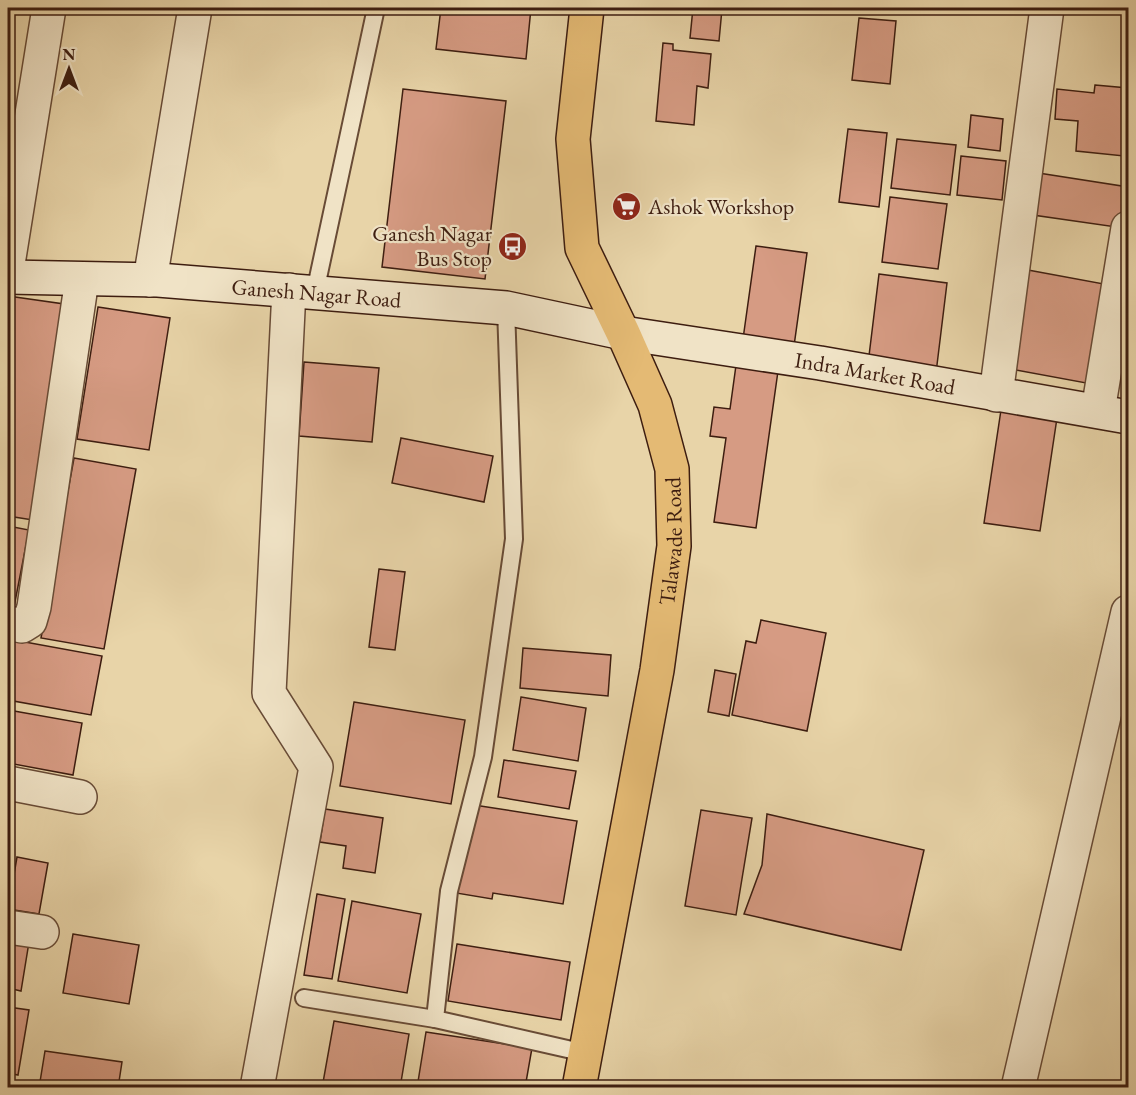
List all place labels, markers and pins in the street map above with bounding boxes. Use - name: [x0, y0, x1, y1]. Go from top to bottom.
- supermarket icon: Ashok Workshop: [611, 190, 643, 222]
- place label: Ashok Workshop: [647, 192, 794, 221]
- place label: Ganesh Nagar Bus Stop: [372, 219, 493, 273]
- bus stop icon: Ganesh Nagar Bus Stop: [497, 230, 529, 262]

